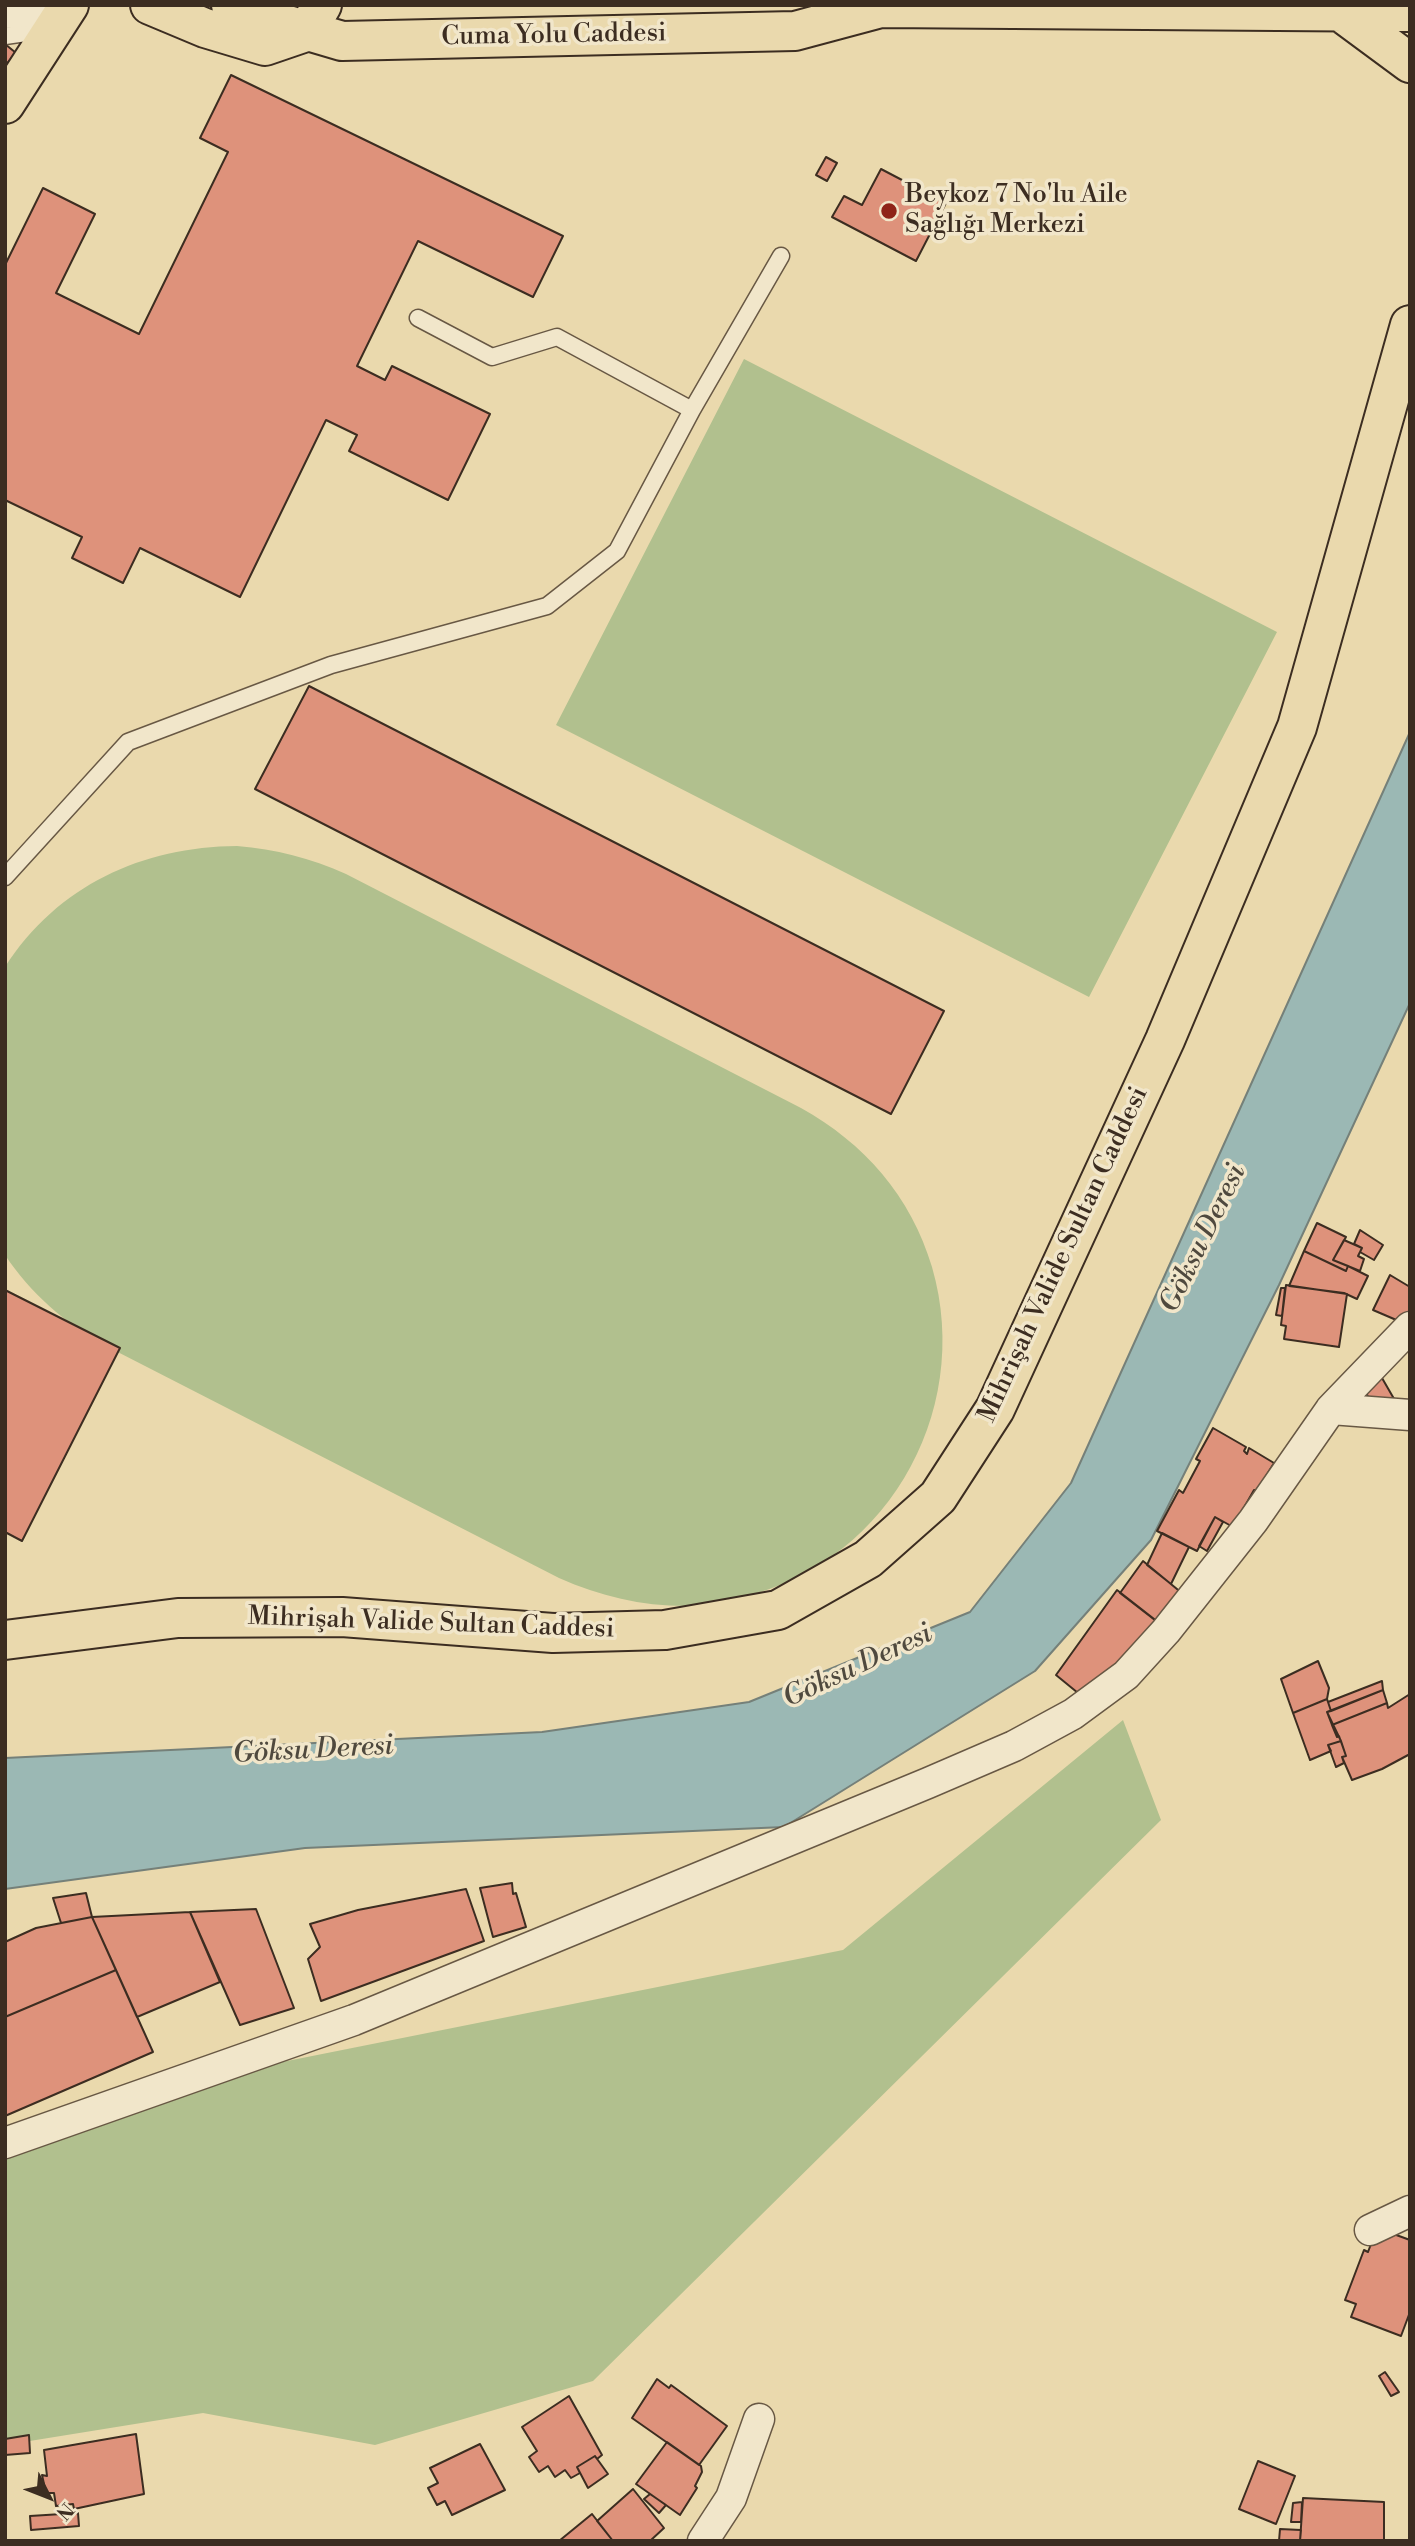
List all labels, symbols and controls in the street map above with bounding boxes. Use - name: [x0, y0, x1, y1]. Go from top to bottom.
- street label: Cuma Yolu Caddesi: [441, 18, 667, 54]
- place label: Beykoz 7 No'lu Aile Sağlığı Merkezi: [905, 180, 1128, 242]
- marker: Beykoz 7 No'lu Aile Sağlığı Merkezi: [879, 201, 899, 221]
- street label: Mihrişah Valide Sultan Caddesi: [972, 1082, 1156, 1428]
- water label: Göksu Deresi: [1154, 1159, 1254, 1319]
- street label: Mihrişah Valide Sultan Caddesi: [247, 1602, 615, 1646]
- water label: Göksu Deresi: [778, 1618, 938, 1716]
- water label: Göksu Deresi: [232, 1730, 394, 1772]
- north arrow: [14, 2462, 84, 2532]
- text: N: [51, 2497, 79, 2525]

